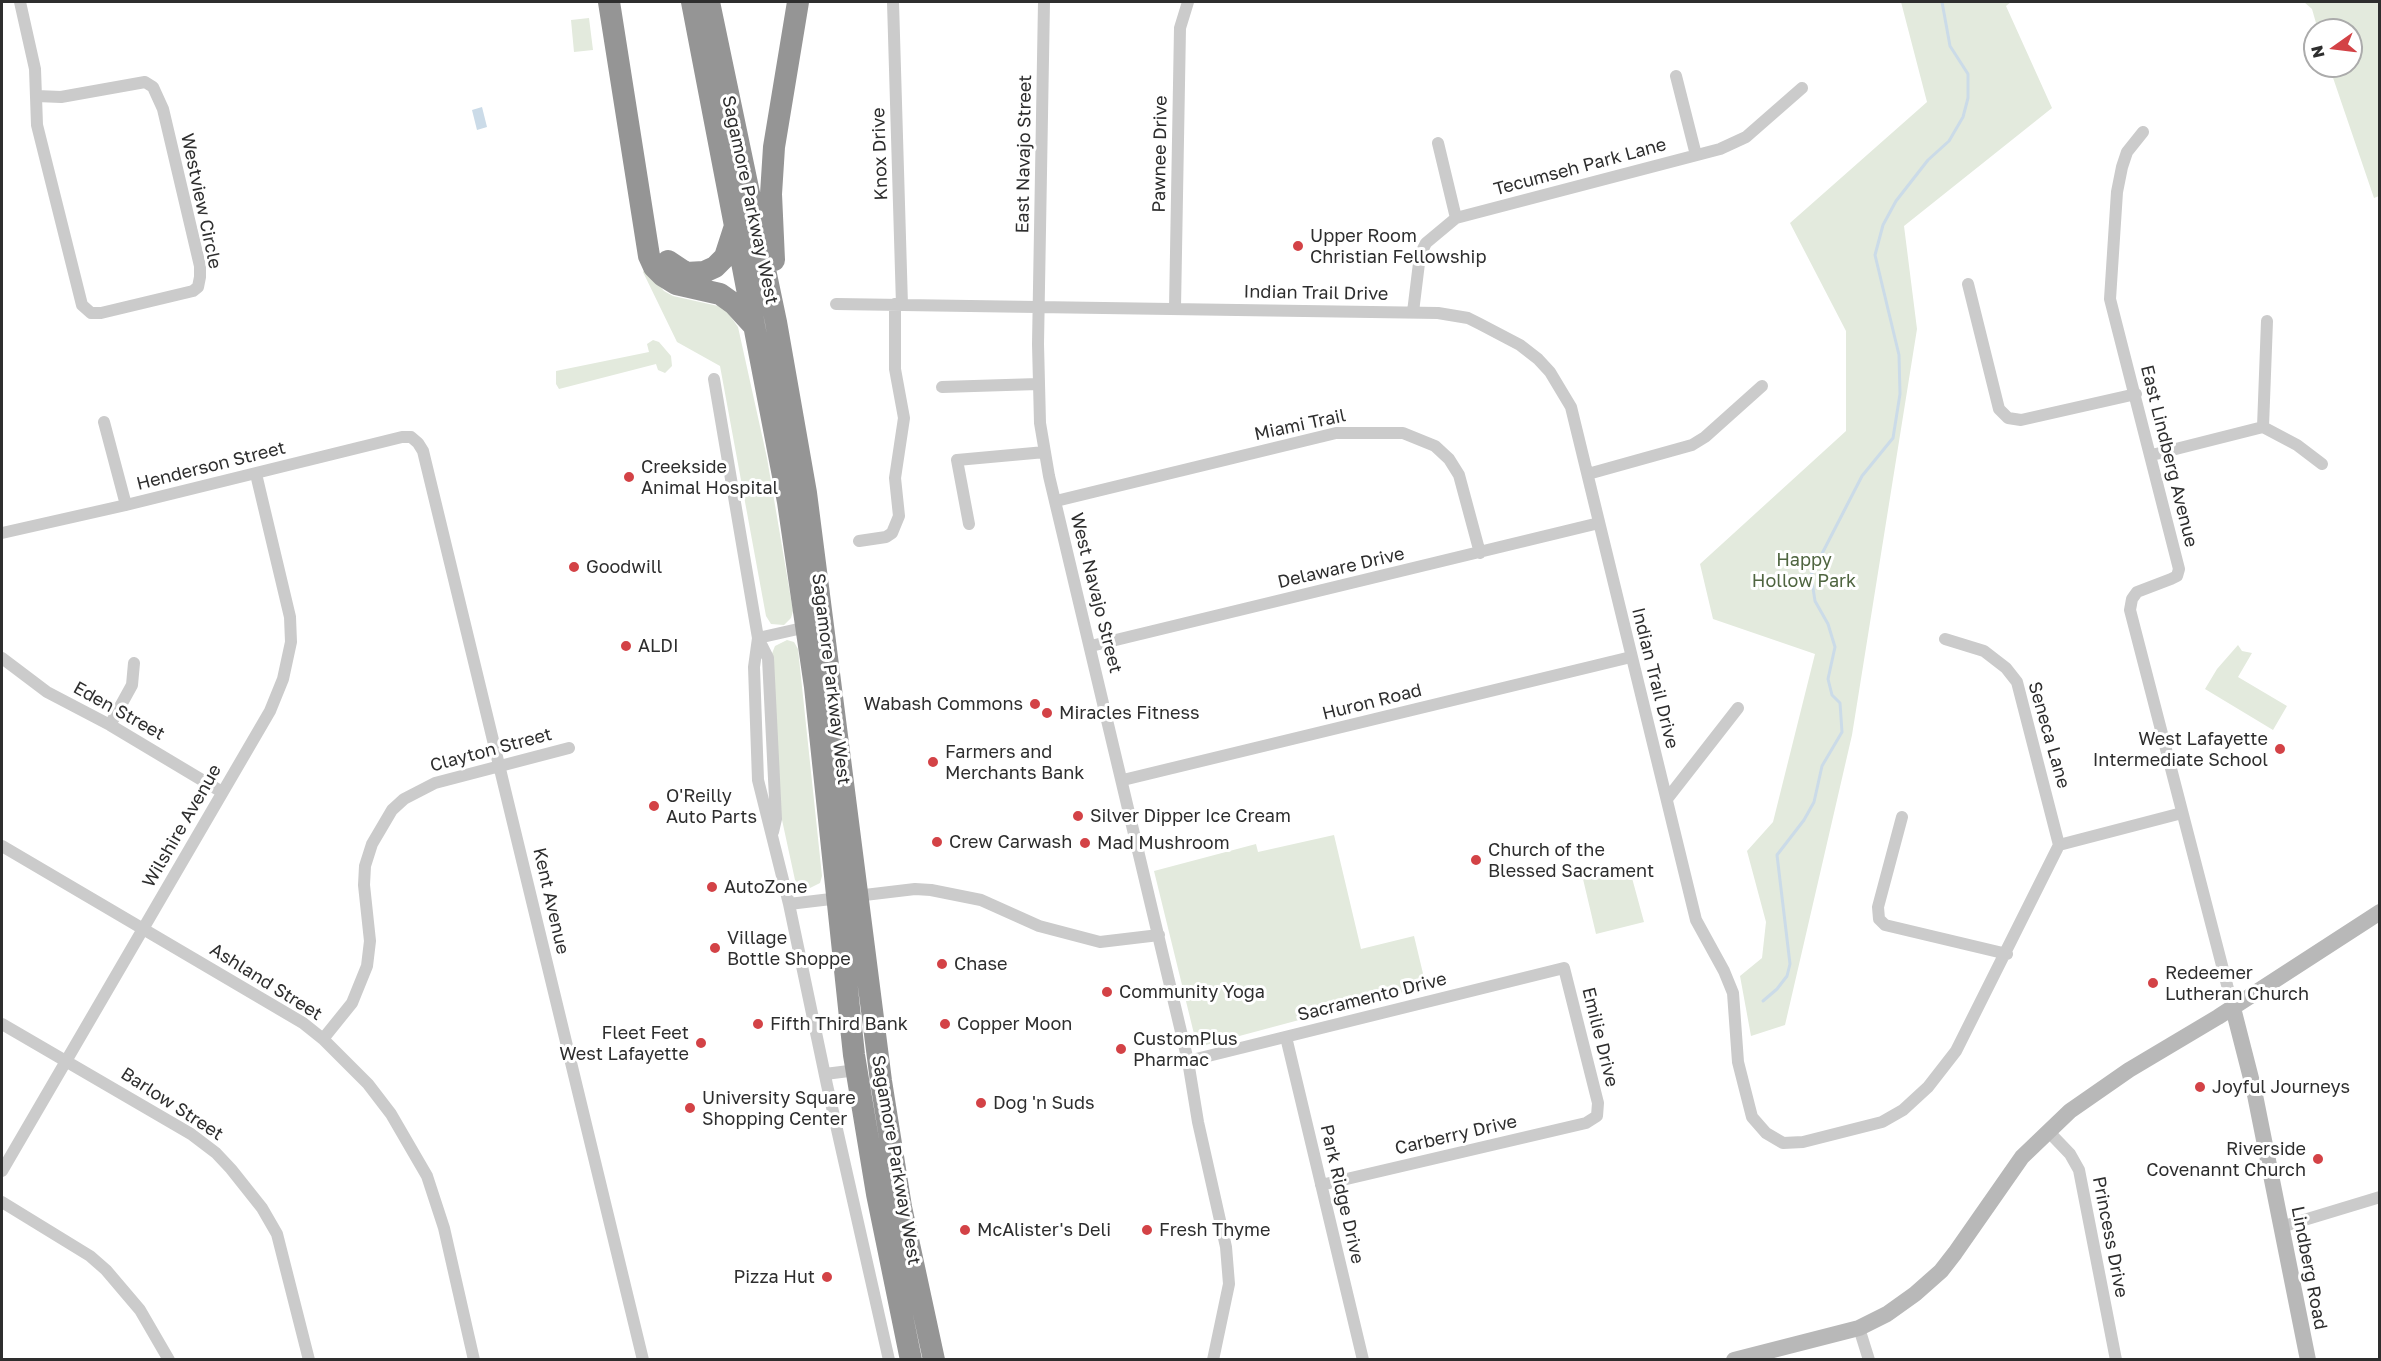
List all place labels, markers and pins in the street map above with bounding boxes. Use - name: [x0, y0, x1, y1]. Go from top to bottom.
- place label: Upper Room Christian Fellowship: [1310, 225, 1486, 268]
- marker: Upper Room Christian Fellowship: [1291, 239, 1305, 253]
- place label: Creekside Animal Hospital: [641, 456, 778, 498]
- marker: Creekside Animal Hospital: [622, 470, 636, 484]
- place label: Goodwill: [586, 556, 662, 578]
- marker: Goodwill: [567, 560, 581, 574]
- place label: ALDI: [638, 635, 679, 657]
- marker: ALDI: [619, 639, 633, 653]
- place label: Wabash Commons: [864, 693, 1023, 715]
- marker: Wabash Commons: [1028, 697, 1042, 711]
- place label: Miracles Fitness: [1059, 702, 1200, 724]
- marker: Miracles Fitness: [1040, 706, 1054, 720]
- place label: West Lafayette Intermediate School: [2093, 728, 2268, 771]
- place label: Farmers and Merchants Bank: [945, 741, 1084, 783]
- marker: West Lafayette Intermediate School: [2273, 742, 2287, 756]
- marker: Farmers and Merchants Bank: [926, 755, 940, 769]
- place label: O'Reilly Auto Parts: [666, 785, 757, 828]
- marker: O'Reilly Auto Parts: [647, 799, 661, 813]
- place label: Silver Dipper Ice Cream: [1090, 805, 1291, 827]
- marker: Silver Dipper Ice Cream: [1071, 809, 1085, 823]
- place label: Crew Carwash: [949, 831, 1072, 853]
- place label: Mad Mushroom: [1097, 832, 1230, 854]
- marker: Crew Carwash: [930, 835, 944, 849]
- marker: Mad Mushroom: [1078, 836, 1092, 850]
- place label: Church of the Blessed Sacrament: [1488, 839, 1654, 882]
- marker: Church of the Blessed Sacrament: [1469, 853, 1483, 867]
- place label: AutoZone: [724, 876, 807, 898]
- marker: AutoZone: [705, 880, 719, 894]
- place label: Village Bottle Shoppe: [727, 927, 851, 970]
- marker: Village Bottle Shoppe: [708, 941, 722, 955]
- place label: Chase: [954, 953, 1007, 975]
- marker: Chase: [935, 957, 949, 971]
- place label: Redeemer Lutheran Church: [2165, 962, 2309, 1004]
- marker: Redeemer Lutheran Church: [2146, 976, 2160, 990]
- place label: Community Yoga: [1119, 981, 1265, 1003]
- marker: Community Yoga: [1100, 985, 1114, 999]
- place label: Fifth Third Bank: [770, 1013, 908, 1035]
- place label: Copper Moon: [957, 1013, 1072, 1035]
- marker: Fifth Third Bank: [751, 1017, 765, 1031]
- marker: Copper Moon: [938, 1017, 952, 1031]
- place label: Fleet Feet West Lafayette: [559, 1022, 689, 1064]
- place label: CustomPlus Pharmac: [1133, 1028, 1238, 1070]
- marker: Fleet Feet West Lafayette: [694, 1036, 708, 1050]
- marker: CustomPlus Pharmac: [1114, 1042, 1128, 1056]
- place label: Joyful Journeys: [2212, 1076, 2350, 1098]
- marker: Joyful Journeys: [2193, 1080, 2207, 1094]
- place label: University Square Shopping Center: [702, 1087, 856, 1130]
- place label: Dog 'n Suds: [993, 1092, 1095, 1114]
- marker: Dog 'n Suds: [974, 1096, 988, 1110]
- marker: University Square Shopping Center: [683, 1101, 697, 1115]
- place label: Riverside Covenannt Church: [2146, 1138, 2306, 1180]
- marker: Riverside Covenannt Church: [2311, 1152, 2325, 1166]
- place label: McAlister's Deli: [977, 1219, 1111, 1241]
- place label: Fresh Thyme: [1159, 1219, 1270, 1241]
- marker: McAlister's Deli: [958, 1223, 972, 1237]
- marker: Fresh Thyme: [1140, 1223, 1154, 1237]
- place label: Pizza Hut: [733, 1266, 815, 1288]
- marker: Pizza Hut: [820, 1270, 834, 1284]

